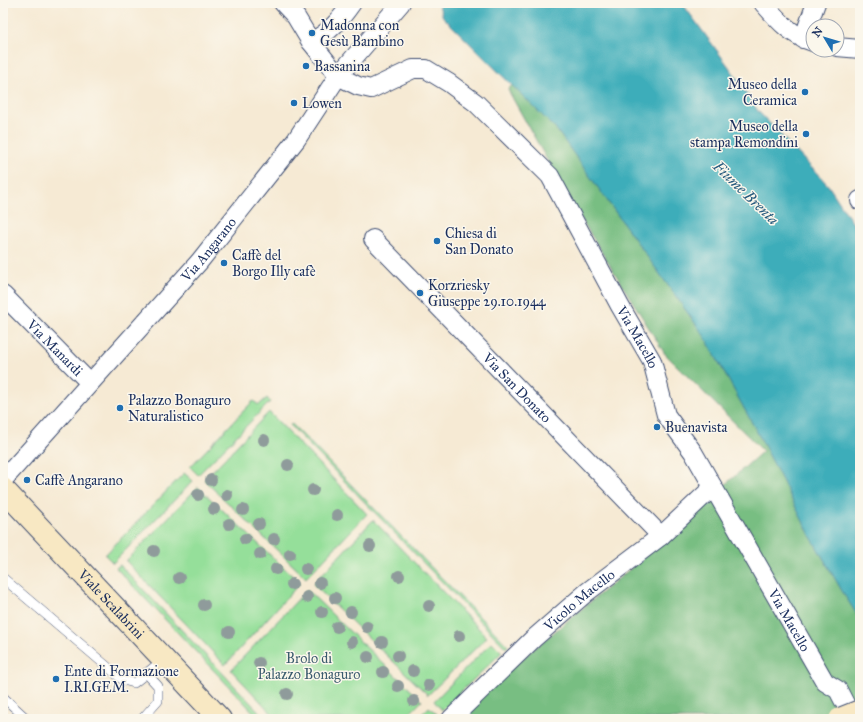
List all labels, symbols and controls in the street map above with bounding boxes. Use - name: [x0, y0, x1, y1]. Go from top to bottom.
- place label: Madonna con Gesù Bambino: [320, 17, 404, 50]
- north arrow: [805, 18, 845, 58]
- text: N: [810, 24, 826, 40]
- marker: Madonna con Gesù Bambino: [307, 28, 317, 38]
- place label: Bassanina: [314, 58, 370, 75]
- marker: Bassanina: [301, 61, 311, 71]
- place label: Museo della Ceramica: [728, 76, 797, 109]
- marker: Museo della Ceramica: [800, 87, 810, 97]
- place label: Lowen: [302, 95, 342, 112]
- marker: Lowen: [289, 98, 299, 108]
- place label: Museo della stampa Remondini: [690, 118, 798, 151]
- marker: Museo della stampa Remondini: [801, 129, 811, 139]
- water label: Fiume Brenta: [709, 157, 782, 229]
- street label: Via Angarano: [177, 214, 240, 286]
- place label: Chiesa di San Donato: [445, 225, 513, 258]
- marker: Chiesa di San Donato: [432, 236, 442, 246]
- place label: Caffè del Borgo Illy cafè: [232, 247, 316, 280]
- marker: Caffè del Borgo Illy cafè: [219, 258, 229, 268]
- place label: Korzriesky Giuseppe 29.10.1944: [428, 277, 547, 310]
- marker: Korzriesky Giuseppe 29.10.1944: [415, 288, 425, 298]
- street label: Via Macello: [613, 302, 662, 370]
- street label: Via Manardi: [23, 315, 87, 379]
- street label: Via San Donato: [479, 348, 555, 426]
- place label: Palazzo Bonaguro Naturalistico: [128, 392, 231, 425]
- marker: Palazzo Bonaguro Naturalistico: [115, 403, 125, 413]
- place label: Buenavista: [665, 419, 728, 436]
- marker: Buenavista: [652, 422, 662, 432]
- place label: Caffè Angarano: [35, 472, 123, 489]
- marker: Caffè Angarano: [22, 475, 32, 485]
- street label: Viale Scalabrini: [74, 565, 148, 642]
- street label: Vicolo Macello: [539, 566, 618, 635]
- street label: Via Macello: [764, 585, 814, 654]
- park label: Brolo di Palazzo Bonaguro: [258, 650, 360, 683]
- place label: Ente di Formazione I.RI.GEM.: [64, 663, 179, 696]
- marker: Ente di Formazione I.RI.GEM.: [51, 674, 61, 684]

